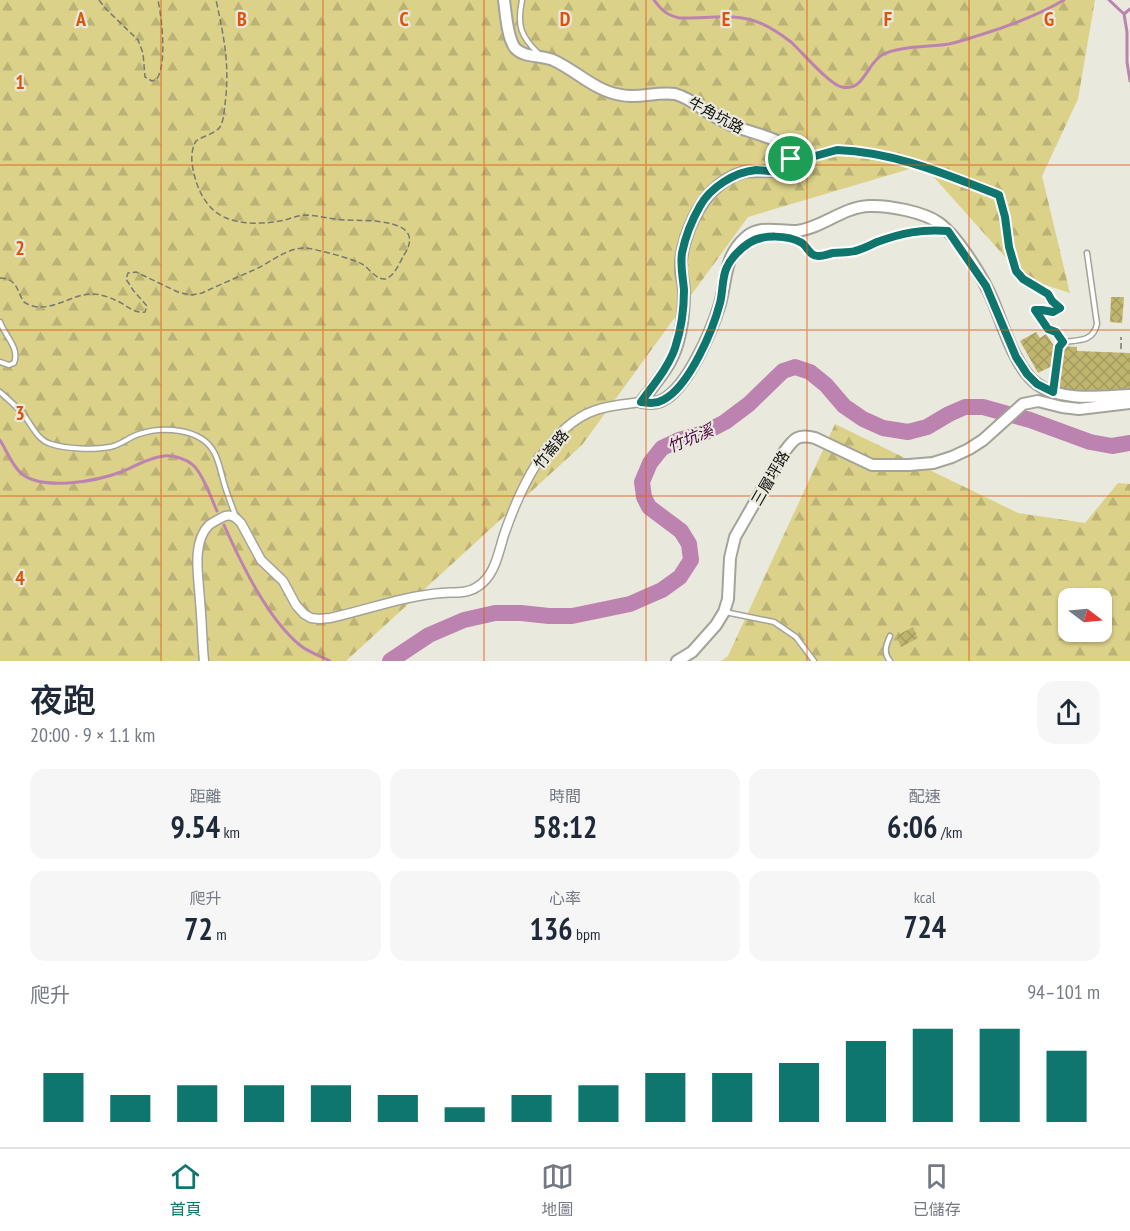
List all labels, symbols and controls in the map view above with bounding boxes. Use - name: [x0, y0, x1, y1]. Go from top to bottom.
- text: A: [75, 6, 87, 32]
- text: B: [237, 6, 247, 32]
- text: C: [399, 6, 409, 32]
- text: D: [560, 6, 571, 32]
- text: E: [722, 6, 730, 32]
- text: F: [884, 6, 892, 32]
- text: G: [1044, 6, 1054, 32]
- text: 1: [15, 69, 25, 95]
- street label: 牛角坑路: [685, 93, 747, 137]
- pin: [765, 133, 816, 184]
- icon: arrive: [774, 142, 807, 175]
- text: 2: [15, 235, 25, 261]
- text: 3: [15, 400, 25, 426]
- water label: 竹坑溪: [664, 419, 718, 457]
- street label: 竹崙路: [529, 426, 573, 472]
- street label: 三層坪路: [747, 447, 793, 509]
- text: 4: [15, 565, 25, 591]
- north arrow: [1058, 588, 1112, 642]
- map controls: [1058, 588, 1112, 642]
- text: 夜跑: [30, 678, 96, 721]
- button: share: [1037, 681, 1100, 744]
- text: 20:00 · 9 × 1.1 km: [30, 722, 155, 748]
- text: 距離: [189, 786, 221, 806]
- text: 時間: [549, 786, 581, 806]
- text: 配速: [909, 786, 941, 806]
- text: 9.54: [171, 807, 220, 846]
- text: 58:12: [533, 807, 597, 846]
- text: 6:06: [887, 807, 938, 846]
- text: km: [220, 822, 240, 842]
- text: /km: [938, 822, 962, 842]
- text: kcal: [914, 887, 936, 907]
- text: 爬升: [189, 888, 221, 908]
- text: 心率: [549, 888, 581, 908]
- text: 724: [903, 907, 946, 946]
- text: 72: [184, 909, 213, 948]
- text: 136: [530, 909, 573, 948]
- text: m: [213, 924, 227, 944]
- text: bpm: [573, 924, 600, 944]
- text: 94–101 m: [1027, 979, 1100, 1005]
- text: 爬升: [30, 982, 70, 1008]
- tab: 首頁: [169, 1160, 202, 1220]
- tab: 地圖: [541, 1160, 574, 1220]
- tab: 已儲存: [913, 1160, 961, 1220]

